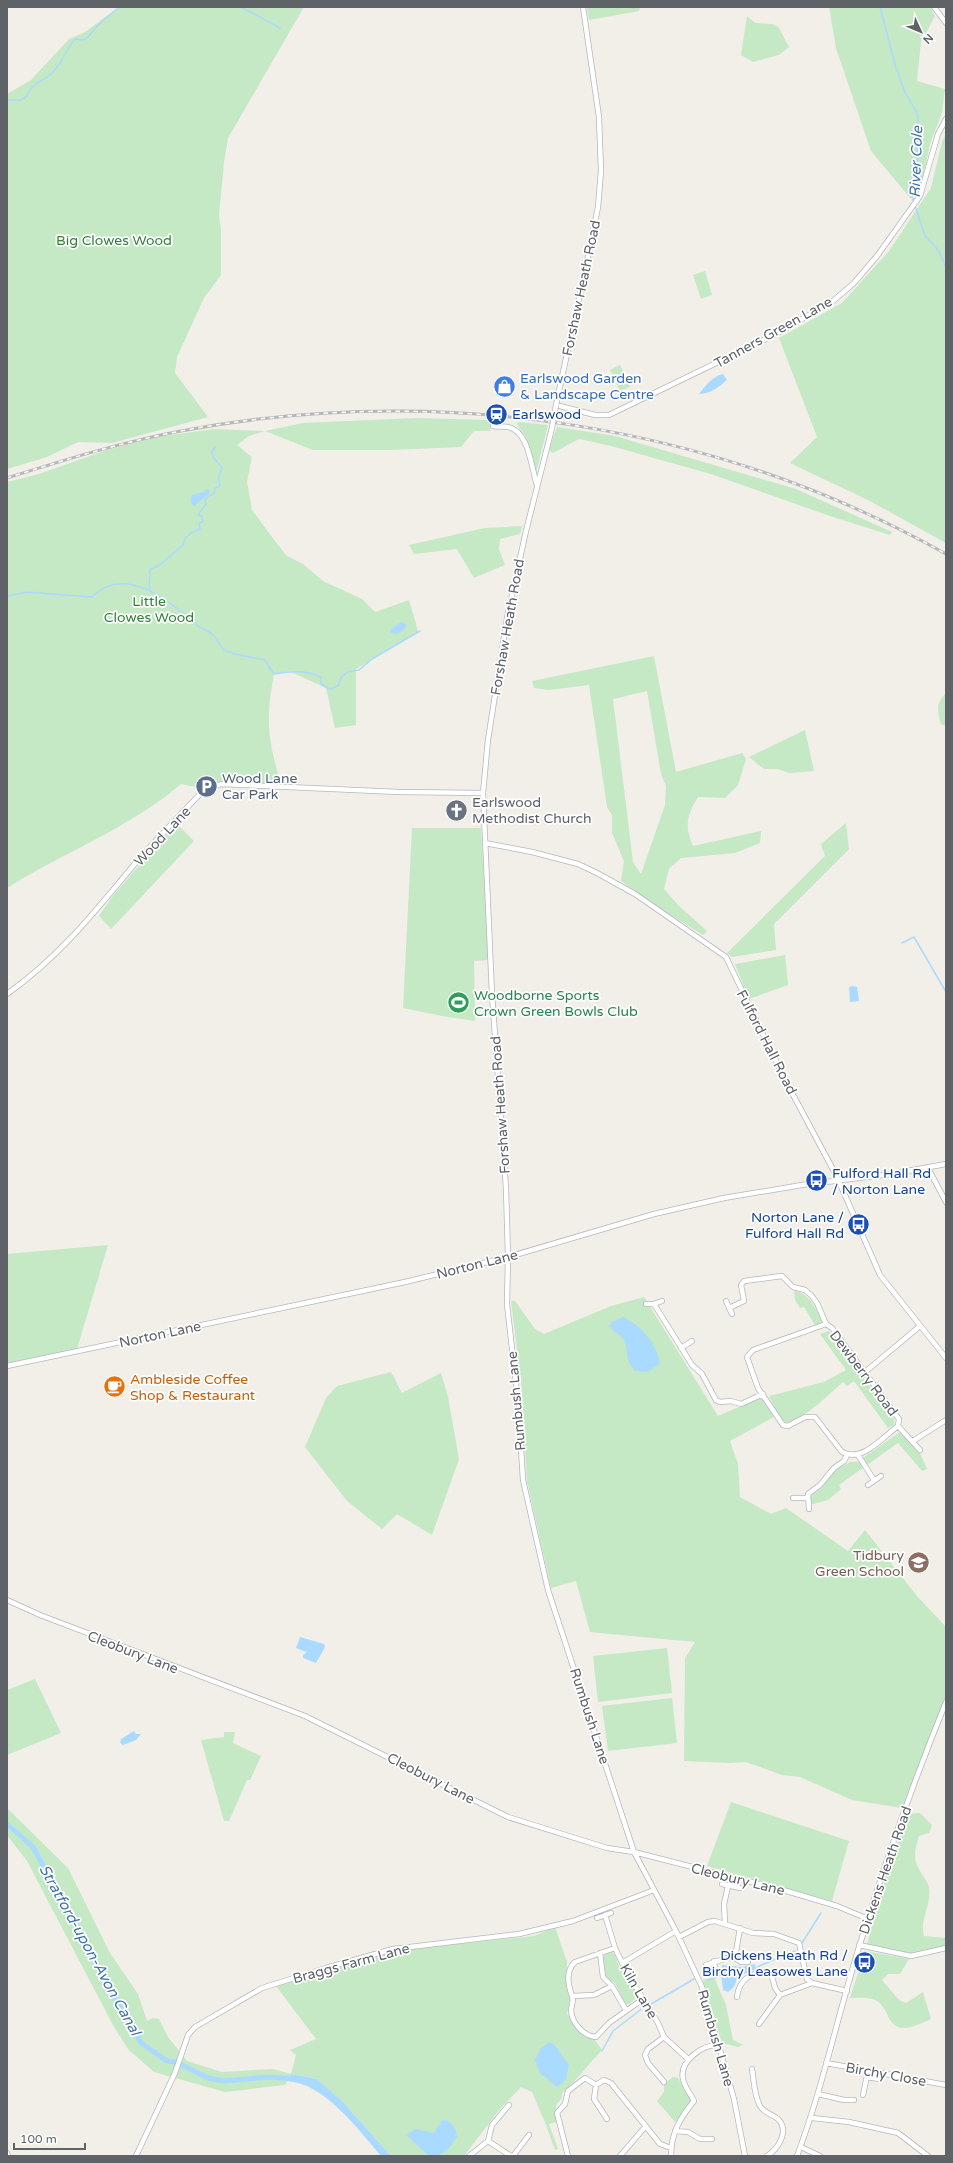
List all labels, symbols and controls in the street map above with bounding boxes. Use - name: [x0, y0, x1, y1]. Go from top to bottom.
- north arrow: [901, 12, 941, 52]
- text: N: [920, 31, 936, 46]
- water label: River Cole: [906, 124, 926, 198]
- street label: Forshaw Heath Road: [559, 219, 604, 357]
- park label: Big Clowes Wood: [56, 232, 172, 249]
- street label: Tanners Green Lane: [711, 293, 835, 372]
- place label: Earlswood Garden & Landscape Centre: [520, 370, 654, 403]
- shop icon: Earlswood Garden & Landscape Centre: [492, 373, 518, 399]
- station icon: Earlswood: [483, 401, 509, 427]
- place label: Earlswood: [512, 406, 581, 423]
- street label: Forshaw Heath Road: [487, 558, 528, 697]
- park label: Little Clowes Wood: [104, 593, 194, 626]
- place label: Wood Lane Car Park: [222, 770, 297, 803]
- parking icon: Wood Lane Car Park: [194, 773, 220, 799]
- place label: Earlswood Methodist Church: [472, 794, 591, 827]
- church icon: Earlswood Methodist Church: [443, 797, 469, 823]
- street label: Wood Lane: [130, 803, 194, 870]
- place label: Woodborne Sports Crown Green Bowls Club: [474, 987, 638, 1020]
- street label: Fulford Hall Road: [733, 987, 800, 1097]
- sports icon: Woodborne Sports Crown Green Bowls Club: [446, 990, 472, 1016]
- street label: Forshaw Heath Road: [487, 1035, 514, 1175]
- place label: Fulford Hall Rd / Norton Lane: [832, 1165, 931, 1198]
- bus stop icon: Fulford Hall Rd / Norton Lane: [804, 1168, 830, 1194]
- place label: Norton Lane / Fulford Hall Rd: [745, 1209, 844, 1242]
- bus stop icon: Norton Lane / Fulford Hall Rd: [846, 1212, 872, 1238]
- street label: Norton Lane: [435, 1246, 520, 1283]
- street label: Norton Lane: [118, 1318, 203, 1351]
- street label: Dewberry Road: [826, 1327, 901, 1420]
- street label: Rumbush Lane: [504, 1350, 529, 1451]
- place label: Ambleside Coffee Shop & Restaurant: [130, 1371, 256, 1404]
- cafe icon: Ambleside Coffee Shop & Restaurant: [102, 1374, 128, 1400]
- place label: Tidbury Green School: [815, 1547, 904, 1580]
- school or university icon: Tidbury Green School: [906, 1550, 932, 1576]
- street label: Cleobury Lane: [85, 1627, 181, 1678]
- street label: Rumbush Lane: [566, 1666, 613, 1766]
- street label: Cleobury Lane: [384, 1749, 477, 1808]
- street label: Dickens Heath Road: [856, 1804, 915, 1936]
- street label: Cleobury Lane: [689, 1860, 787, 1899]
- water label: Stratford-upon-Avon Canal: [35, 1861, 146, 2041]
- street label: Braggs Farm Lane: [291, 1940, 412, 1987]
- place label: Dickens Heath Rd / Birchy Leasowes Lane: [702, 1947, 848, 1980]
- bus stop icon: Dickens Heath Rd / Birchy Leasowes Lane: [851, 1950, 877, 1976]
- street label: Kiln Lane: [616, 1961, 661, 2022]
- street label: Rumbush Lane: [694, 1988, 737, 2089]
- street label: Birchy Close: [844, 2059, 928, 2090]
- scale bar: [14, 2125, 85, 2151]
- text: 100 m: [20, 2132, 57, 2146]

